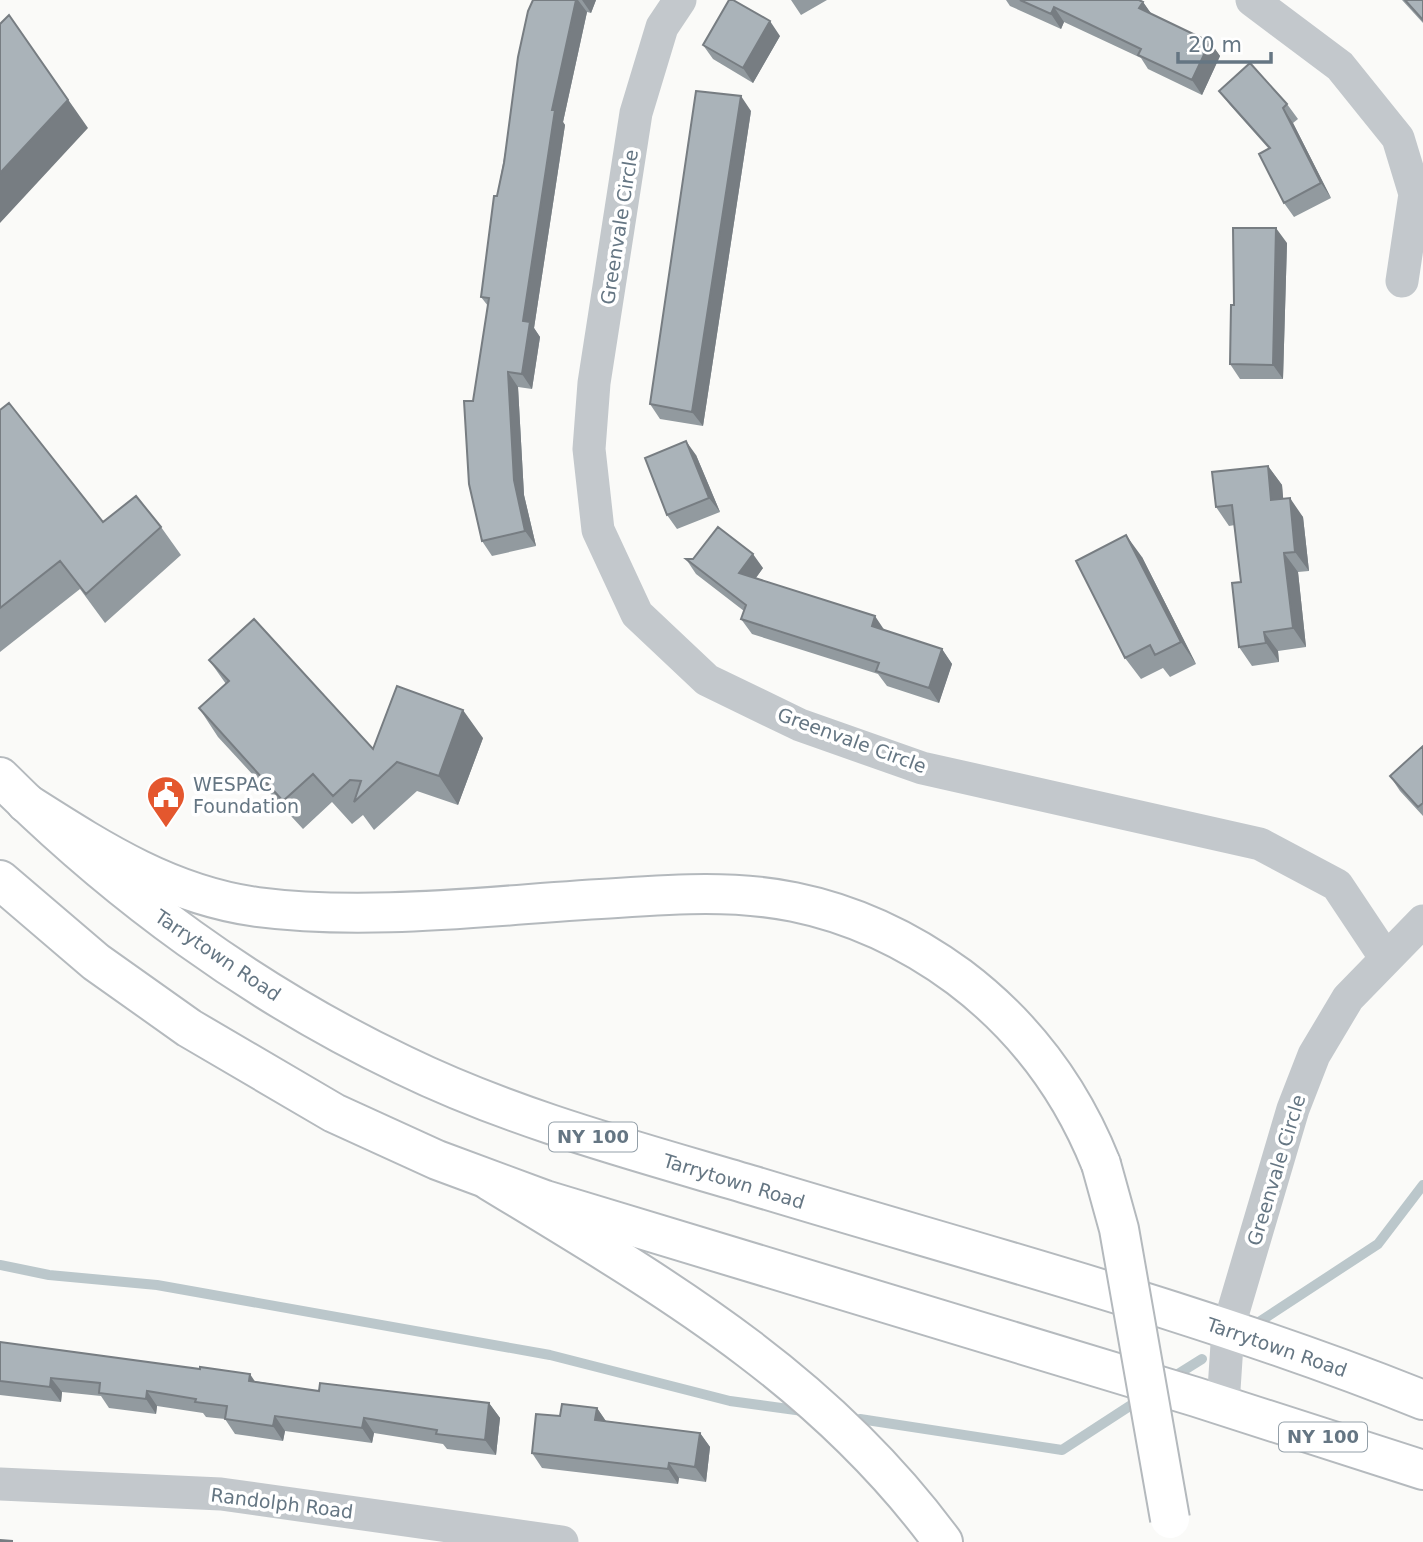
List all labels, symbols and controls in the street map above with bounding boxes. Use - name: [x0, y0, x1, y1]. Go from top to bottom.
- scale bar: [1178, 21, 1271, 65]
- text: 20 m: [1188, 33, 1242, 57]
- street label: Greenvale Circle: [596, 148, 642, 306]
- street label: Greenvale Circle: [775, 703, 929, 777]
- place label: WESPAC Foundation: [193, 773, 299, 817]
- public building icon: WESPAC Foundation: [145, 774, 187, 829]
- street label: Tarrytown Road: [150, 904, 285, 1005]
- street label: Greenvale Circle: [1243, 1092, 1309, 1248]
- road number: NY 100: [549, 1122, 637, 1152]
- street label: Tarrytown Road: [660, 1149, 808, 1213]
- street label: Tarrytown Road: [1203, 1312, 1350, 1381]
- road number: NY 100: [1279, 1422, 1367, 1452]
- street label: Randolph Road: [210, 1483, 354, 1523]

